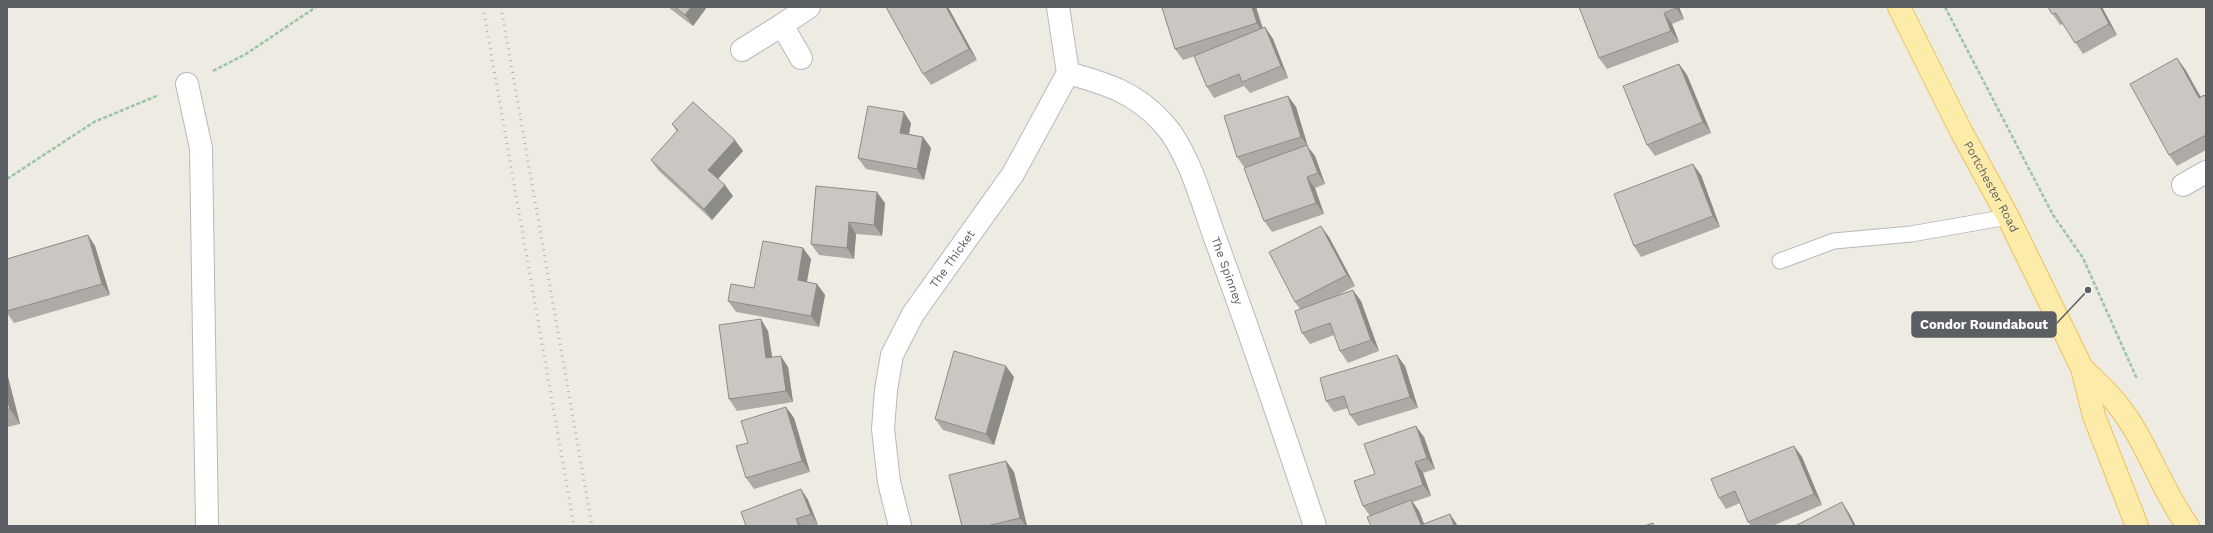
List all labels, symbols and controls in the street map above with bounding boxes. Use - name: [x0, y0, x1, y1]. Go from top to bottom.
- street label: Portchester Road: [1961, 139, 2021, 235]
- street label: The Thicket: [927, 227, 978, 291]
- street label: The Spinney: [1208, 235, 1246, 307]
- callout: Condor Roundabout: [1912, 312, 2056, 337]
- text: Condor Roundabout: [1920, 317, 2048, 332]

